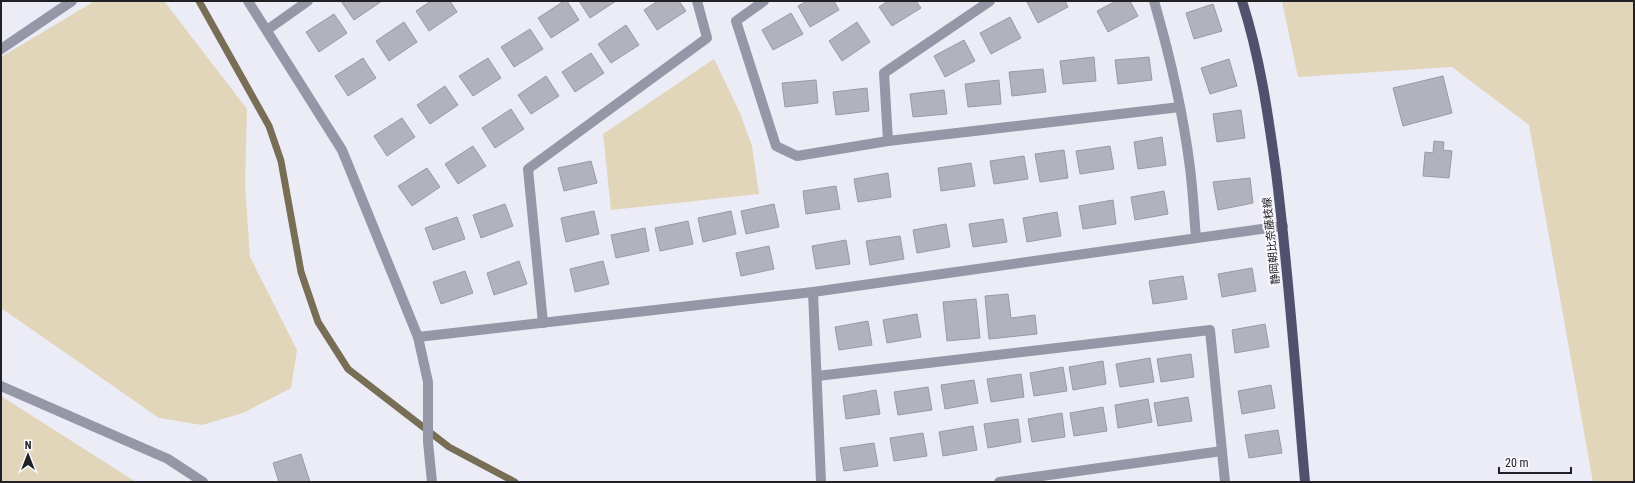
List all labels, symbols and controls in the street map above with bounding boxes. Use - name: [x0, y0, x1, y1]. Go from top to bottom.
- street label: 静岡朝比奈藤枝線: [1260, 197, 1283, 285]
- north arrow: [8, 435, 48, 475]
- text: N: [25, 439, 32, 452]
- scale bar: [1499, 449, 1571, 475]
- text: 20 m: [1505, 456, 1529, 470]

